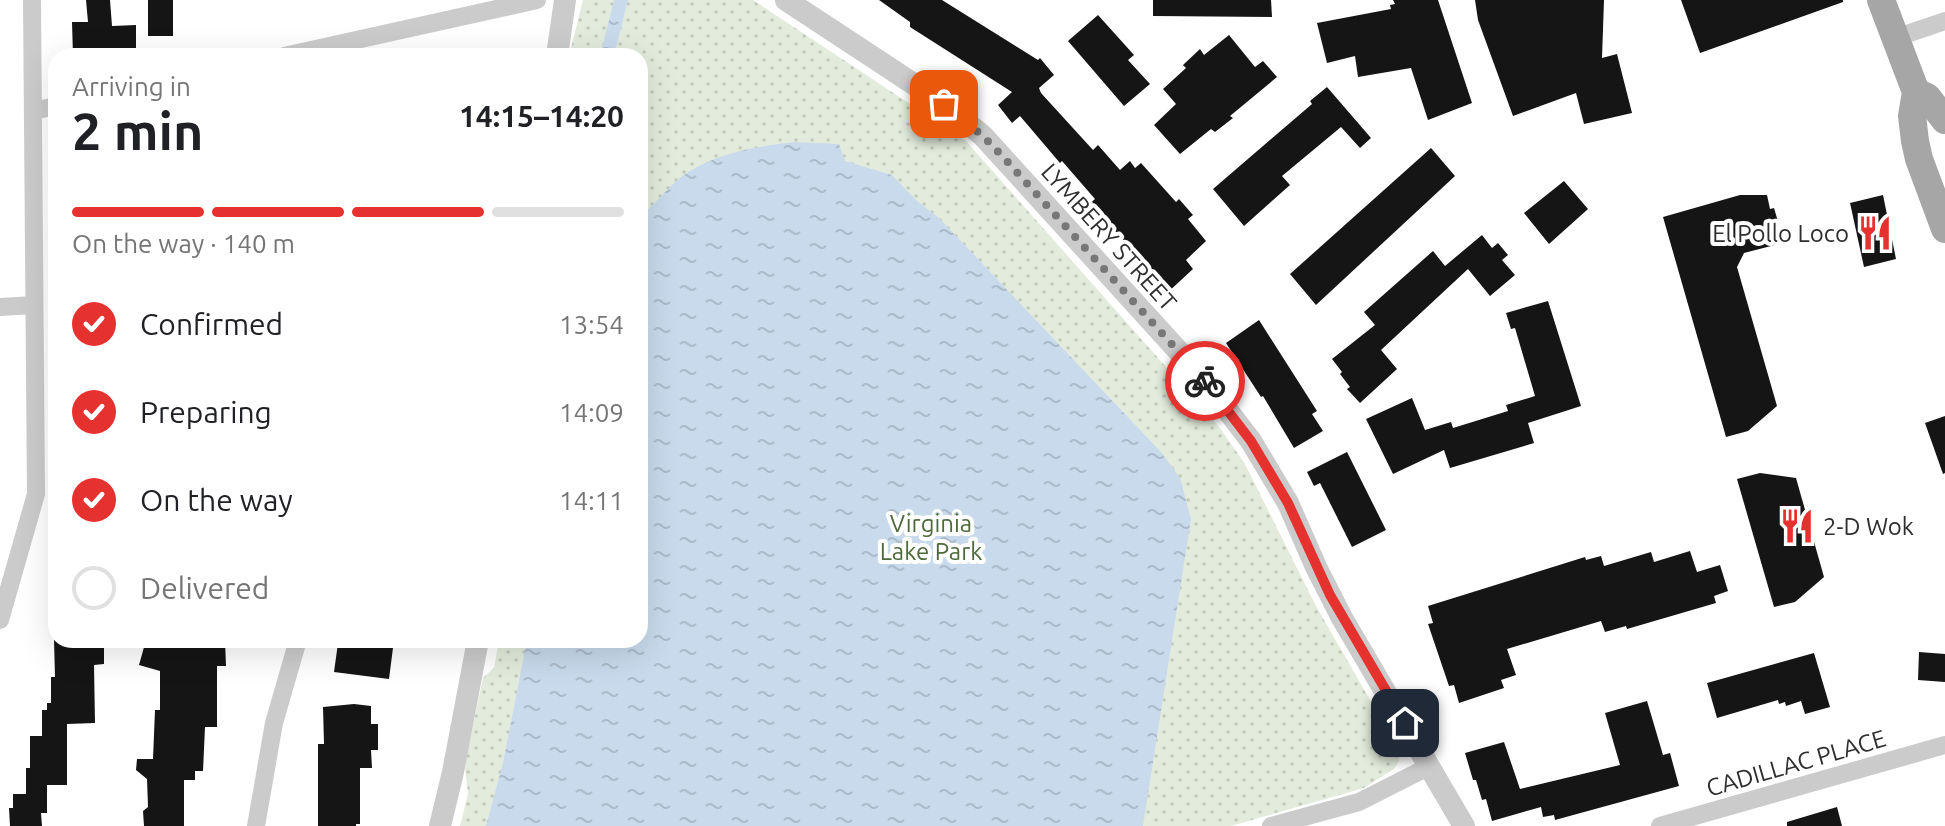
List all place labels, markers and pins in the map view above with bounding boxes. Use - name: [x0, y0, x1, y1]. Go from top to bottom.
- pin: [910, 70, 978, 138]
- restaurant icon: El Pollo Loco: [1856, 214, 1894, 252]
- place label: El Pollo Loco: [1712, 220, 1849, 247]
- restaurant icon: 2-D Wok: [1778, 507, 1816, 545]
- place label: 2-D Wok: [1823, 513, 1914, 540]
- pin: [1371, 689, 1439, 757]

